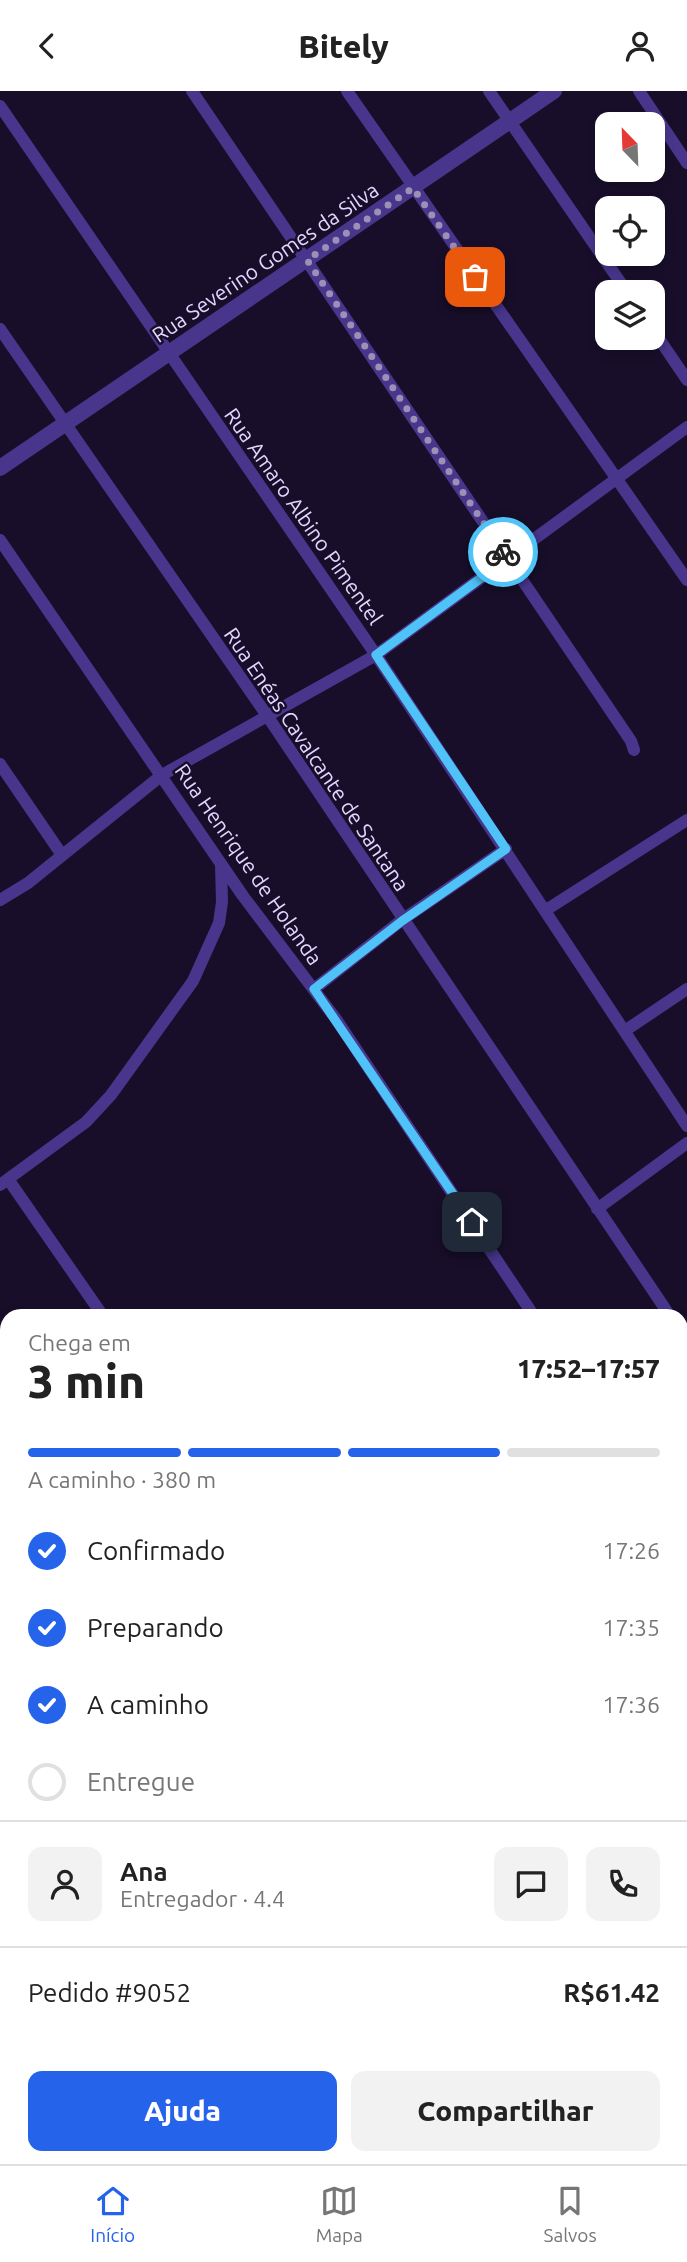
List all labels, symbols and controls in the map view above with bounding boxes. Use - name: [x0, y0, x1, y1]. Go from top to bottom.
- icon: back: [28, 27, 66, 65]
- icon: person: [621, 27, 659, 65]
- text: Bitely: [298, 28, 389, 64]
- north arrow: [595, 112, 665, 182]
- map controls: [595, 112, 665, 350]
- street label: Rua Severino Gomes da Silva: [147, 177, 383, 347]
- button: locate: [595, 196, 665, 266]
- pin: [445, 247, 505, 307]
- icon: bag: [456, 258, 494, 296]
- button: layers: [595, 280, 665, 350]
- street label: Rua Amaro Albino Pimentel: [220, 403, 388, 629]
- courier: [468, 517, 538, 587]
- icon: bike: [484, 533, 522, 571]
- street label: Rua Enéas Cavalcante de Santana: [220, 623, 414, 895]
- street label: Rua Henrique de Holanda: [170, 759, 328, 969]
- pin: [442, 1192, 502, 1252]
- icon: home: [453, 1203, 491, 1241]
- text: Chega em: [28, 1330, 131, 1355]
- text: 17:52–17:57: [517, 1354, 660, 1383]
- text: 3 min: [28, 1355, 145, 1407]
- text: A caminho · 380 m: [28, 1467, 216, 1492]
- icon: check: [28, 1532, 66, 1570]
- text: Confirmado: [87, 1536, 225, 1565]
- text: 17:26: [602, 1538, 660, 1563]
- icon: check: [28, 1609, 66, 1647]
- text: Preparando: [87, 1613, 224, 1642]
- text: 17:35: [602, 1615, 660, 1640]
- icon: check: [28, 1686, 66, 1724]
- text: A caminho: [87, 1690, 209, 1719]
- text: 17:36: [602, 1692, 660, 1717]
- text: Entregue: [87, 1767, 195, 1796]
- button: person: [28, 1847, 102, 1921]
- button: chat: [494, 1847, 568, 1921]
- button: phone: [586, 1847, 660, 1921]
- text: Ana: [120, 1857, 168, 1886]
- text: Entregador · 4.4: [120, 1886, 285, 1911]
- text: Pedido #9052: [28, 1978, 191, 2007]
- text: R$61.42: [563, 1978, 660, 2007]
- button: Ajuda: [28, 2071, 337, 2151]
- button: Compartilhar: [351, 2071, 660, 2151]
- tab: Início: [90, 2182, 135, 2246]
- tab: Mapa: [316, 2182, 363, 2246]
- tab: Salvos: [543, 2182, 597, 2246]

